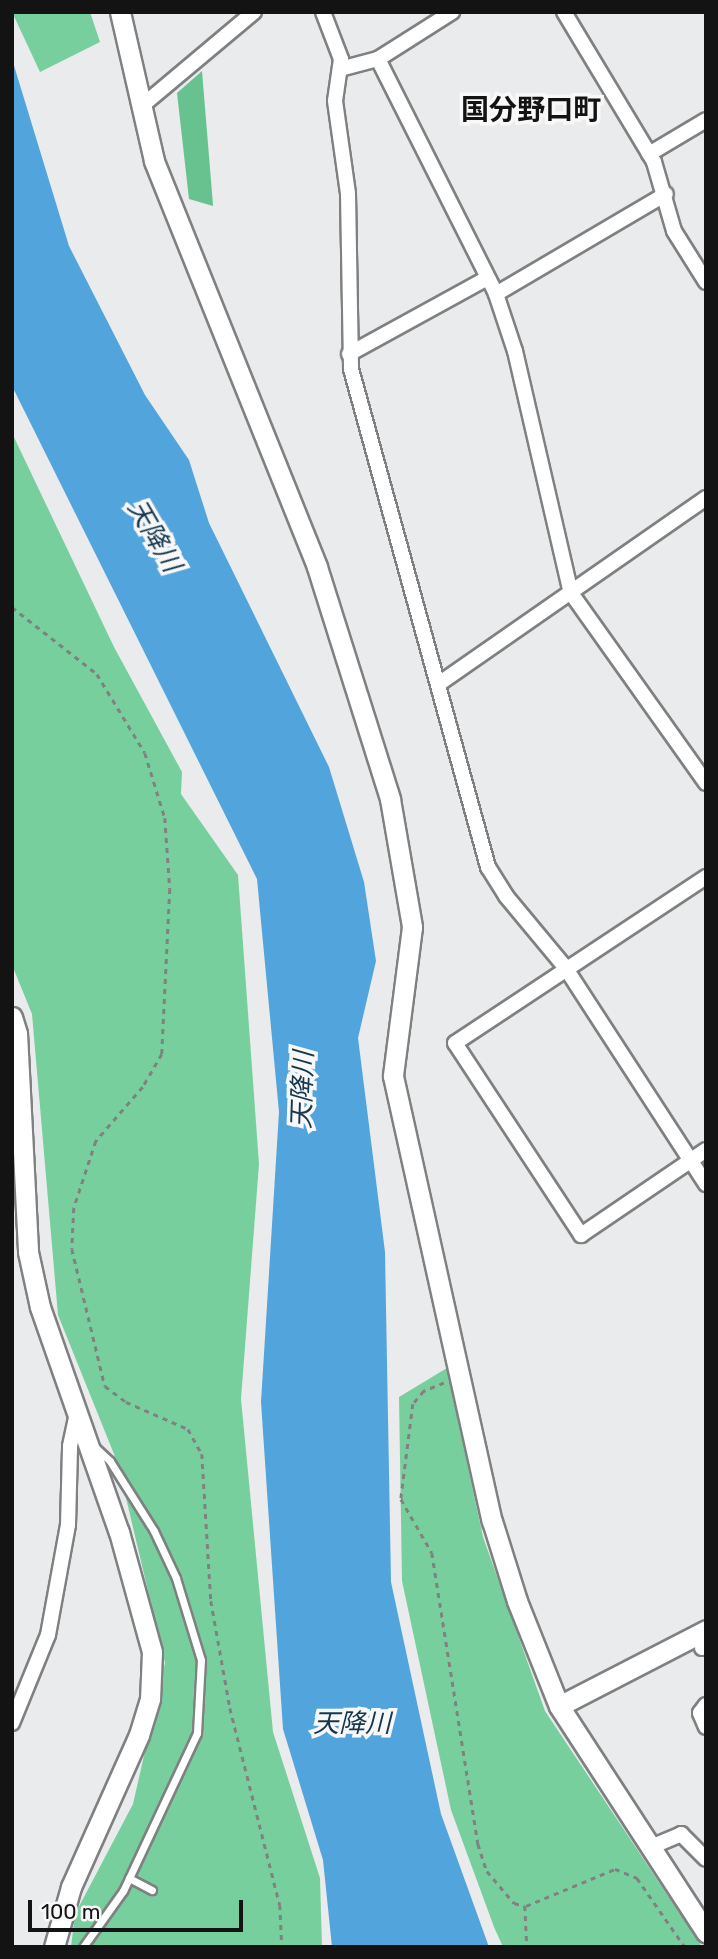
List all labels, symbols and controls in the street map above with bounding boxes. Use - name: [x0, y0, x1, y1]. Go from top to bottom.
- district label: 国分野口町: [461, 93, 601, 127]
- water label: 天降川: [121, 494, 187, 578]
- water label: 天降川: [286, 1050, 320, 1130]
- water label: 天降川: [313, 1708, 391, 1740]
- scale bar: [32, 1885, 247, 1929]
- text: 100 m: [41, 1899, 100, 1924]

